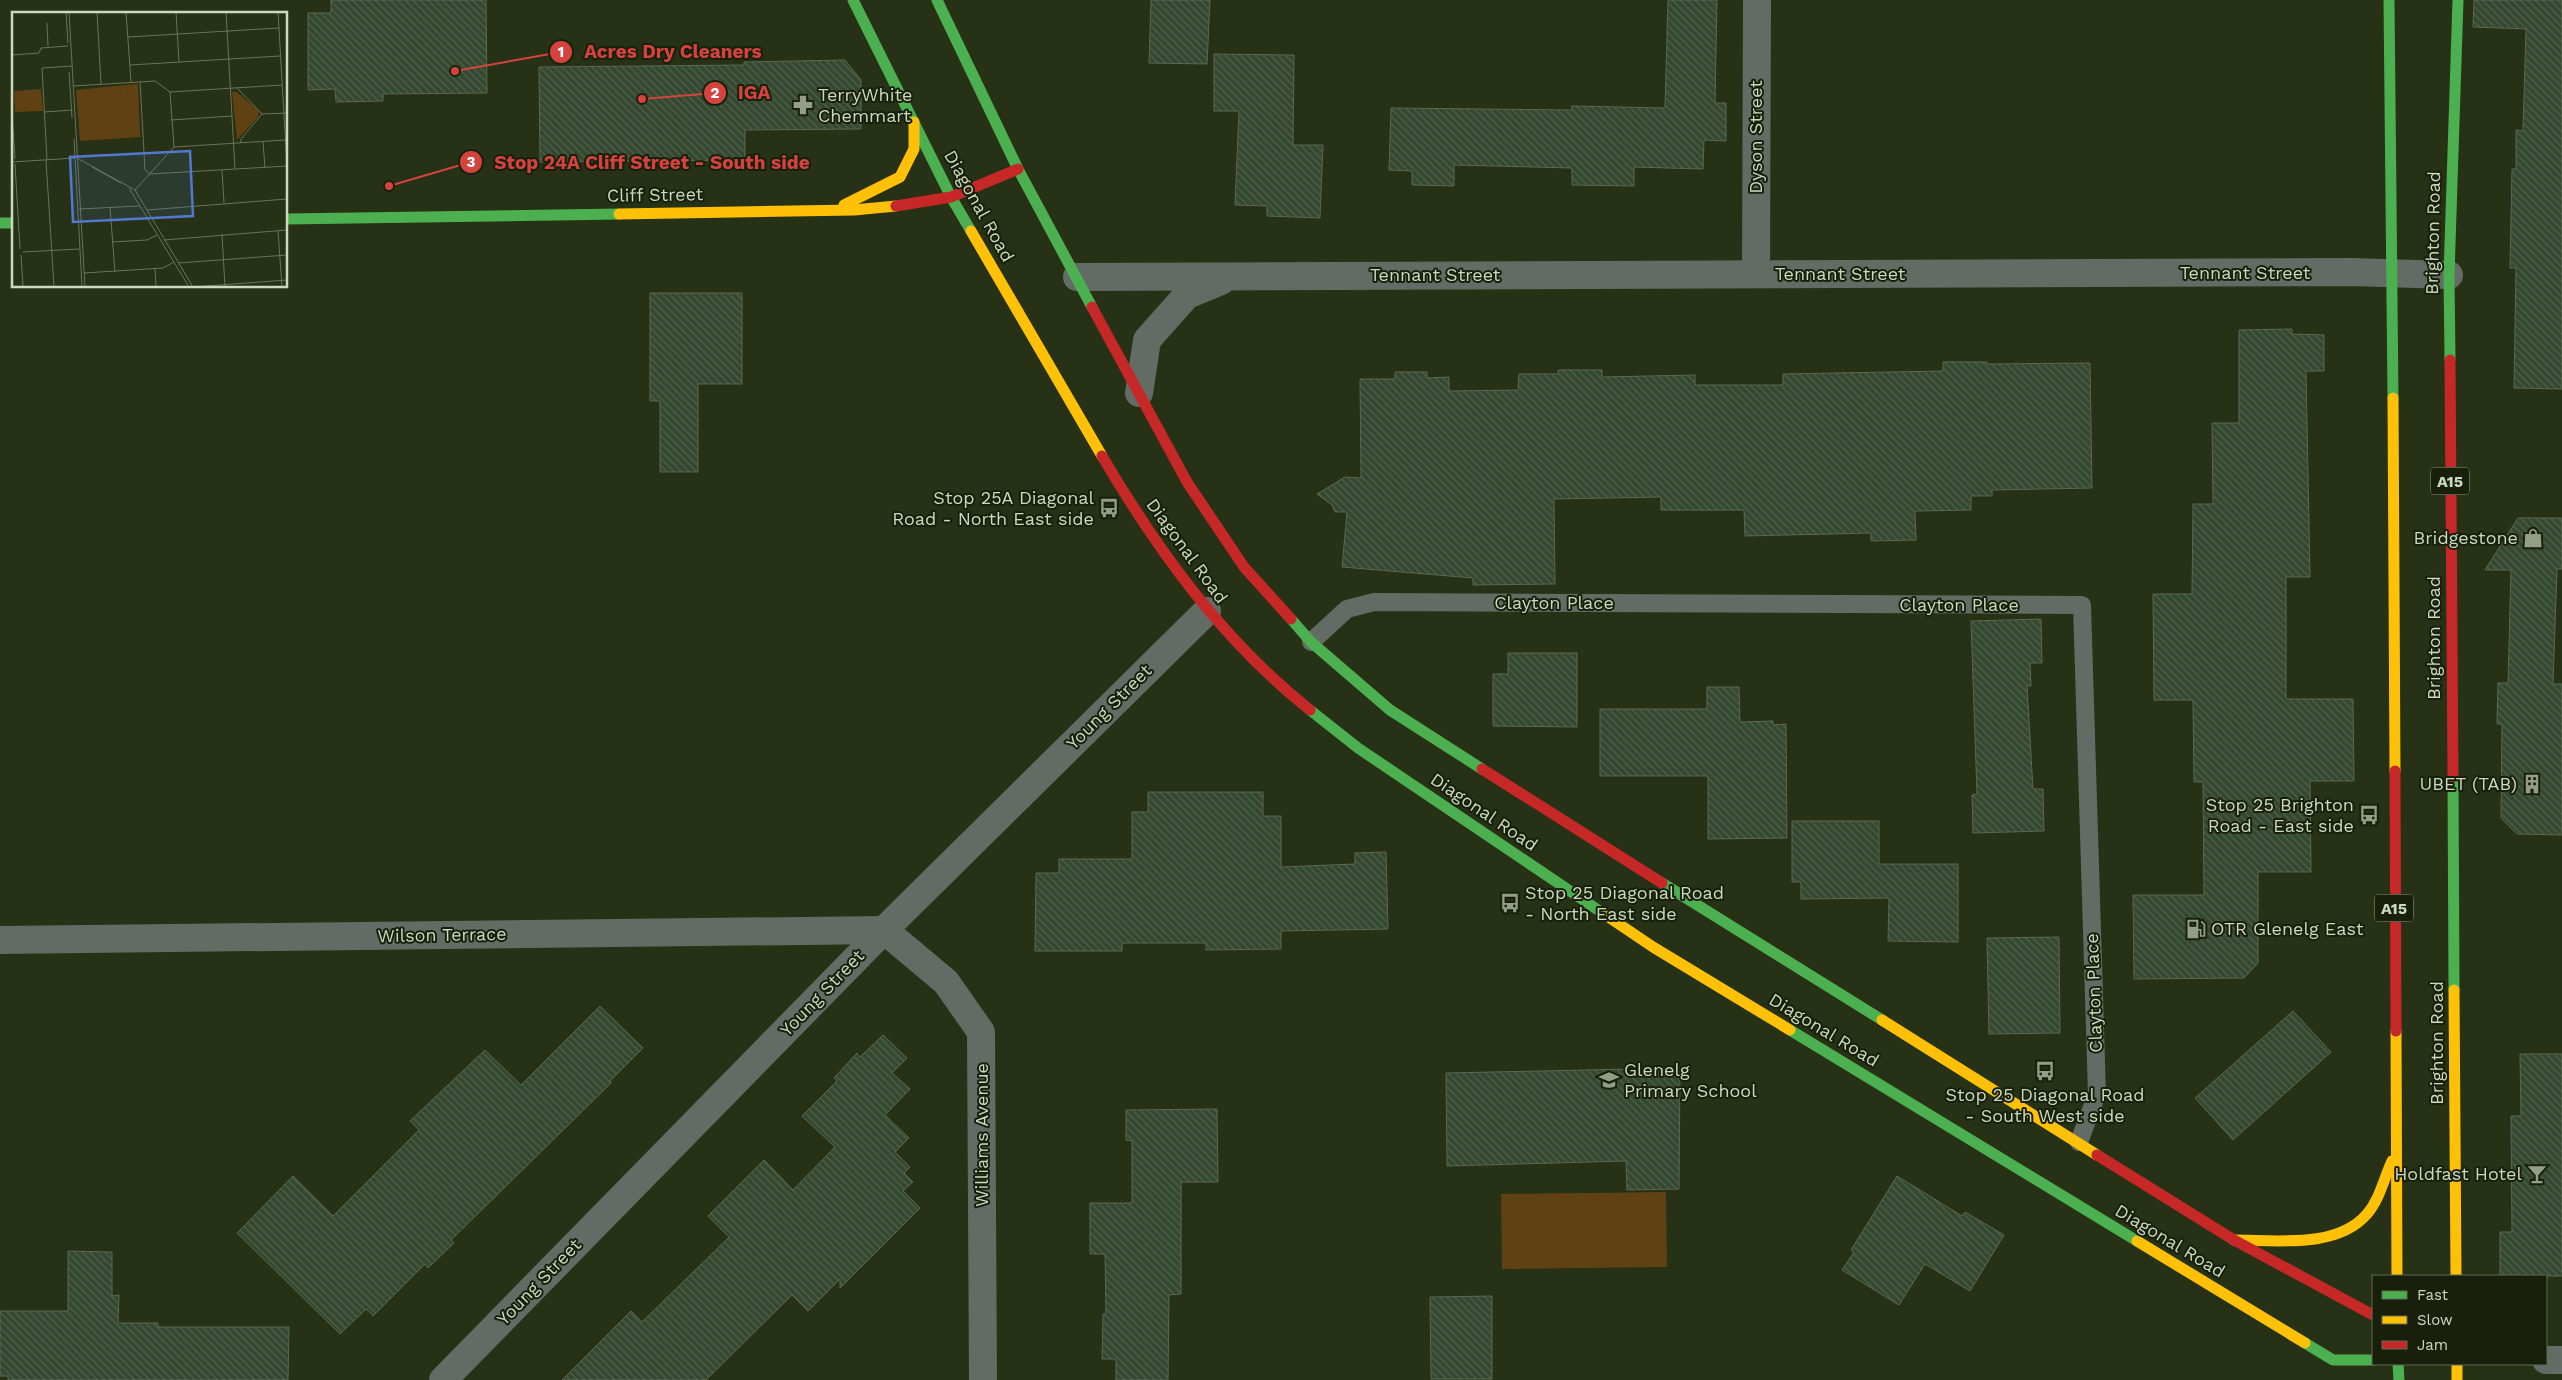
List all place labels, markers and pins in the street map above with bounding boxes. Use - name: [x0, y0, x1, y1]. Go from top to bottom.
- callout: Acres Dry Cleaners: [549, 35, 772, 69]
- callout: IGA: [703, 76, 781, 110]
- place label: TerryWhite Chemmart: [818, 84, 912, 126]
- pharmacy icon: TerryWhite Chemmart: [792, 94, 814, 116]
- callout: Stop 24A Cliff Street - South side: [459, 145, 820, 179]
- place label: Stop 25A Diagonal Road - North East side: [892, 487, 1094, 529]
- bus stop icon: Stop 25A Diagonal Road - North East side: [1098, 497, 1120, 519]
- place label: Bridgestone: [2414, 527, 2518, 548]
- shop icon: Bridgestone: [2522, 527, 2544, 549]
- place label: UBET (TAB): [2420, 773, 2517, 794]
- building icon: UBET (TAB): [2521, 773, 2543, 795]
- place label: Stop 25 Brighton Road - East side: [2206, 794, 2354, 836]
- bus stop icon: Stop 25 Brighton Road - East side: [2358, 804, 2380, 826]
- place label: Stop 25 Diagonal Road - North East side: [1525, 882, 1724, 924]
- bus stop icon: Stop 25 Diagonal Road - North East side: [1499, 892, 1521, 914]
- fuel station icon: OTR Glenelg East: [2185, 918, 2207, 940]
- place label: OTR Glenelg East: [2211, 918, 2364, 939]
- place label: Glenelg Primary School: [1624, 1059, 1757, 1101]
- bus stop icon: Stop 25 Diagonal Road - South West side: [2034, 1060, 2056, 1082]
- school or university icon: Glenelg Primary School: [1598, 1069, 1620, 1091]
- place label: Stop 25 Diagonal Road - South West side: [1946, 1084, 2144, 1126]
- place label: Holdfast Hotel: [2394, 1163, 2522, 1184]
- bar icon: Holdfast Hotel: [2526, 1163, 2548, 1185]

